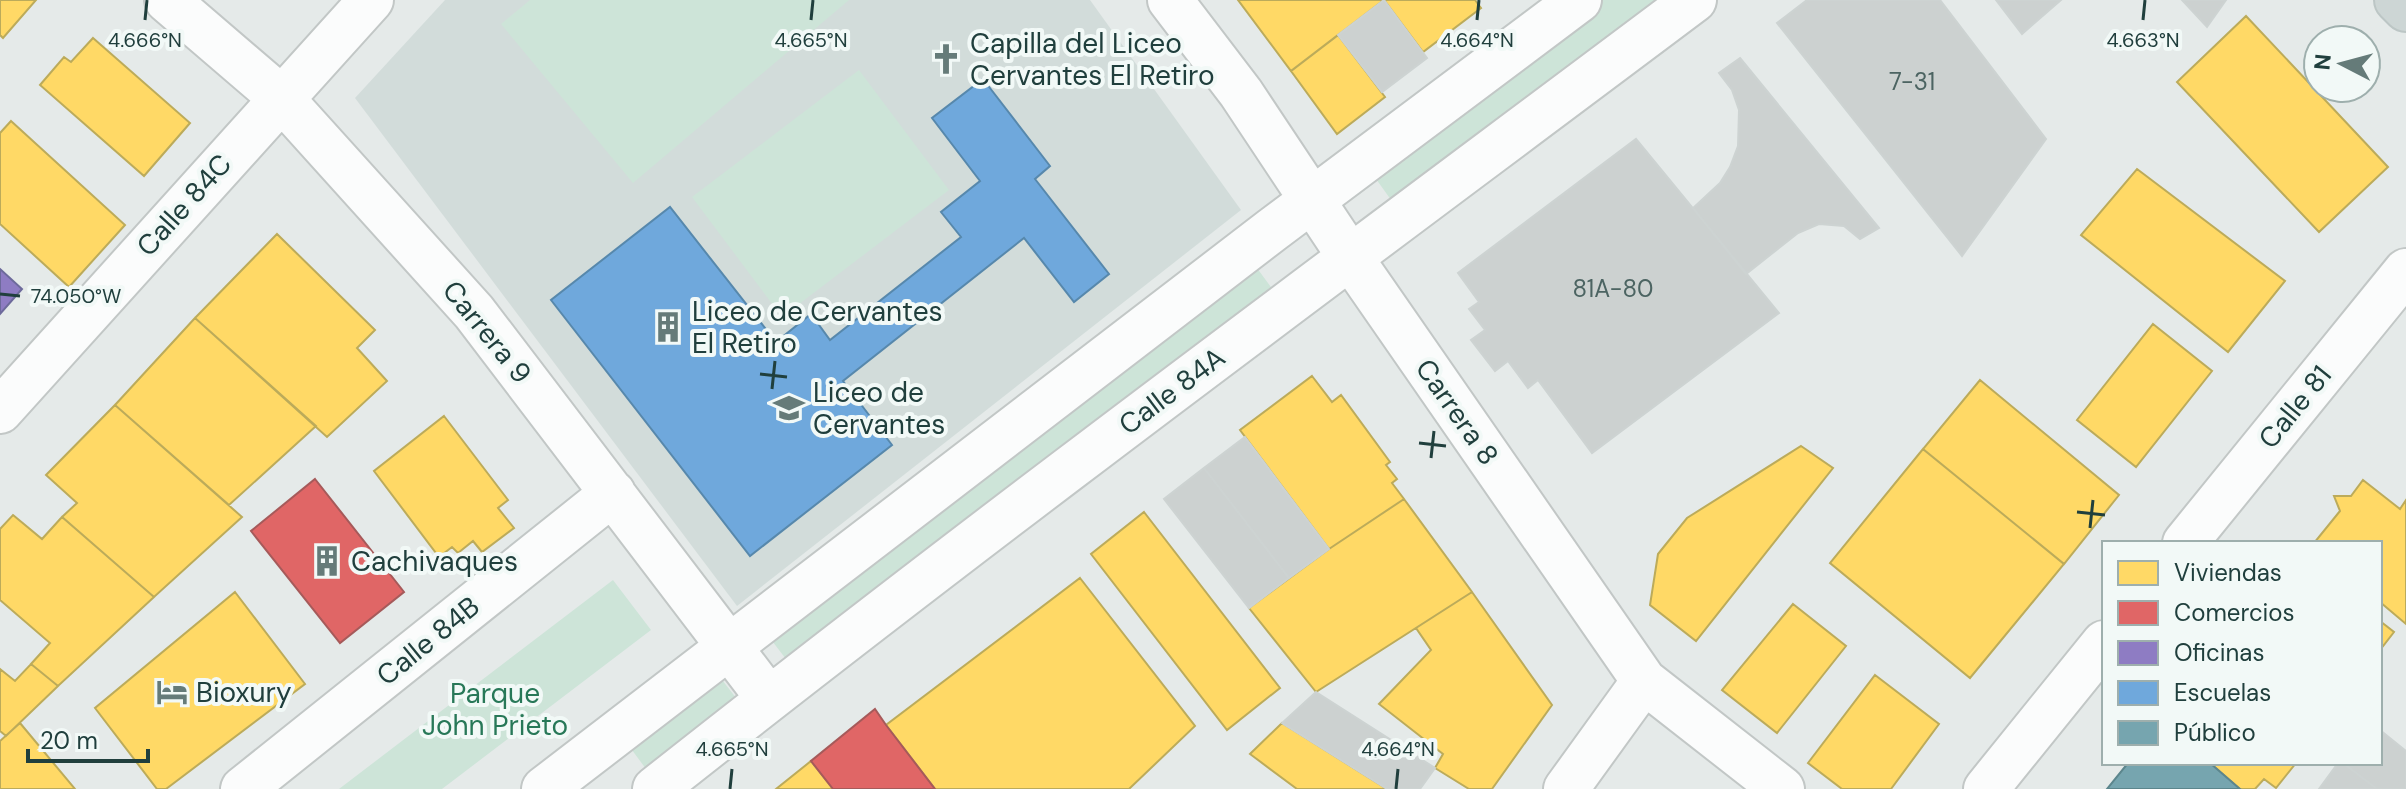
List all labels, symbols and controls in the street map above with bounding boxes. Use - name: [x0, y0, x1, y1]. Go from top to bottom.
- north arrow: [2302, 24, 2382, 104]
- place label: Capilla del Liceo Cervantes El Retiro: [970, 25, 1215, 94]
- text: 4.666°N: [108, 27, 182, 53]
- text: 4.665°N: [774, 27, 848, 53]
- text: 4.664°N: [1440, 27, 1514, 53]
- text: 4.663°N: [2106, 27, 2180, 53]
- church icon: Capilla del Liceo Cervantes El Retiro: [929, 42, 963, 76]
- text: N: [2307, 52, 2338, 71]
- house number: 7-31: [1889, 66, 1935, 97]
- street label: Calle 84C: [128, 146, 240, 264]
- street label: Carrera 9: [434, 273, 540, 391]
- house number: 81A-80: [1573, 273, 1653, 304]
- text: 74.050°W: [31, 283, 121, 309]
- place label: Liceo de Cervantes El Retiro: [692, 293, 943, 362]
- building icon: Liceo de Cervantes El Retiro: [651, 310, 685, 344]
- street label: Calle 84A: [1111, 339, 1233, 443]
- street label: Carrera 8: [1407, 352, 1507, 472]
- street label: Calle 81: [2250, 358, 2340, 456]
- place label: Liceo de Cervantes: [813, 374, 945, 443]
- school or university icon: Liceo de Cervantes: [772, 391, 806, 425]
- legend: [2102, 541, 2382, 765]
- place label: Cachivaques: [351, 543, 518, 580]
- building icon: Cachivaques: [310, 544, 344, 578]
- text: Viviendas: [2174, 557, 2282, 588]
- street label: Calle 84B: [369, 588, 487, 694]
- text: Comercios: [2174, 597, 2295, 628]
- text: Oficinas: [2174, 637, 2264, 668]
- place label: Bioxury: [196, 674, 291, 711]
- hotel icon: Bioxury: [155, 675, 189, 709]
- park label: Parque John Prieto: [422, 675, 568, 744]
- text: Escuelas: [2174, 677, 2271, 708]
- scale bar: [28, 713, 148, 763]
- text: Público: [2174, 717, 2256, 748]
- text: 20 m: [40, 725, 98, 756]
- text: 4.665°N: [695, 736, 769, 762]
- text: 4.664°N: [1361, 736, 1435, 762]

